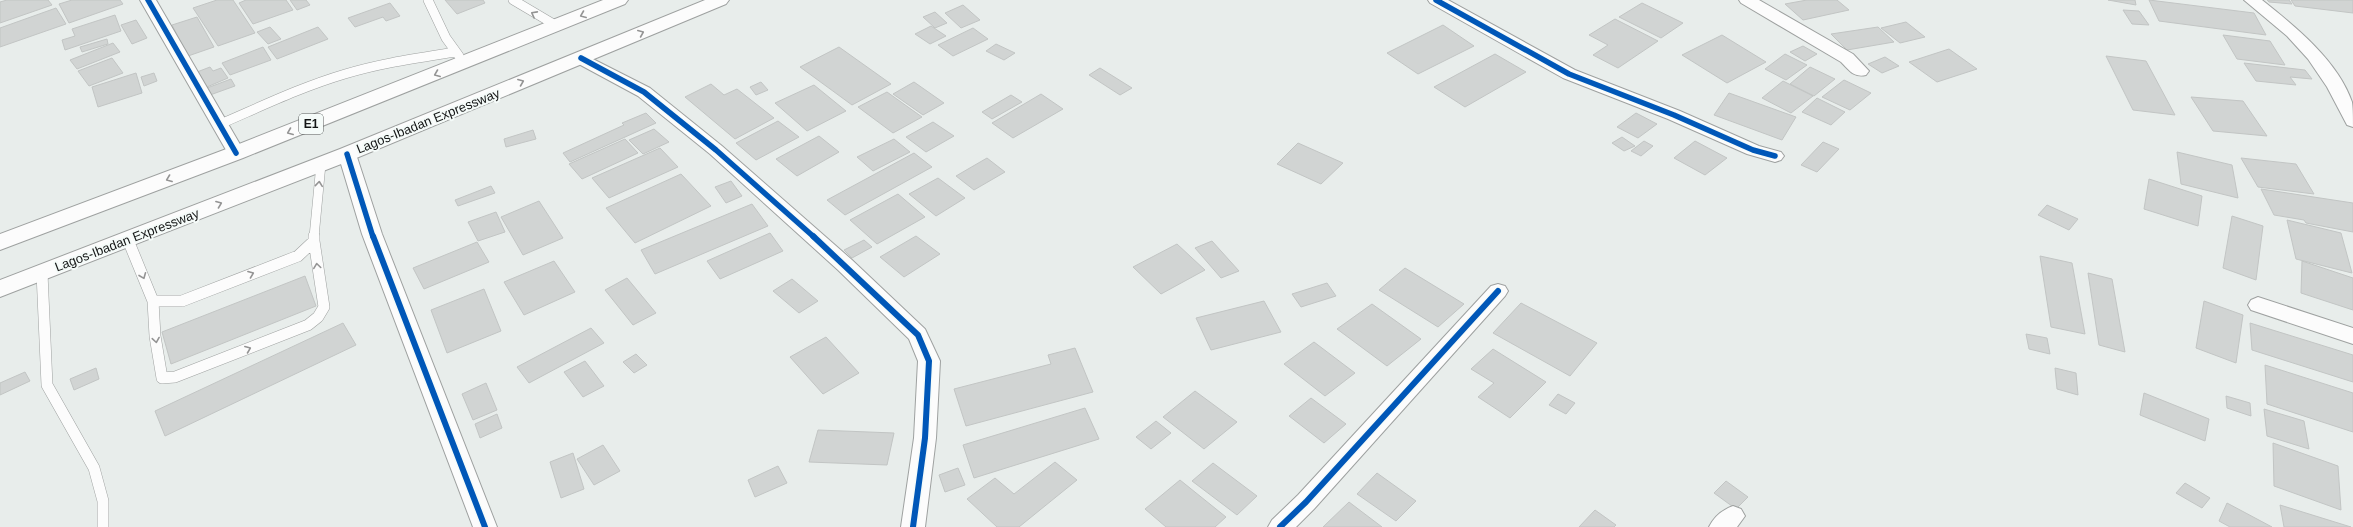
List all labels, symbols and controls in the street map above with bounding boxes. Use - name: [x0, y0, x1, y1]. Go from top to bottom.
- one-way arrow: [580, 10, 588, 18]
- one-way arrow: [531, 11, 539, 18]
- one-way arrow: [638, 29, 645, 37]
- one-way arrow: [433, 69, 440, 77]
- one-way arrow: [518, 79, 525, 87]
- street label: Lagos-Ibadan Expressway: [354, 85, 502, 157]
- road number: E1: [299, 114, 323, 134]
- one-way arrow: [286, 127, 293, 135]
- one-way arrow: [165, 174, 172, 182]
- one-way arrow: [315, 181, 324, 187]
- one-way arrow: [215, 201, 222, 209]
- street label: Lagos-Ibadan Expressway: [53, 205, 202, 274]
- one-way arrow: [313, 263, 322, 269]
- one-way arrow: [138, 271, 146, 279]
- one-way arrow: [247, 271, 254, 279]
- one-way arrow: [151, 337, 160, 343]
- one-way arrow: [245, 345, 252, 353]

